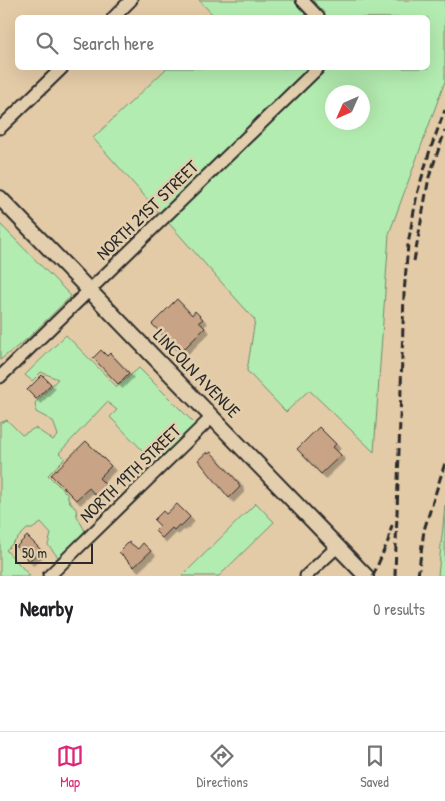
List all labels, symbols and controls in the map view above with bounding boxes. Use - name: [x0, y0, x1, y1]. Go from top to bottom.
- search box: [15, 15, 430, 70]
- icon: search: [33, 29, 61, 57]
- text: Search here: [73, 30, 154, 56]
- north arrow: [325, 85, 370, 130]
- street label: NORTH 21ST STREET: [90, 154, 204, 265]
- street label: LINCOLN AVENUE: [148, 323, 246, 423]
- street label: NORTH 19TH STREET: [74, 418, 187, 528]
- scale bar: [15, 541, 92, 564]
- text: 50 m: [22, 543, 47, 562]
- text: Nearby: [20, 594, 73, 623]
- text: 0 results: [373, 598, 425, 620]
- tab: Map: [56, 742, 84, 791]
- tab: Directions: [196, 742, 248, 791]
- tab: Saved: [360, 742, 389, 791]

